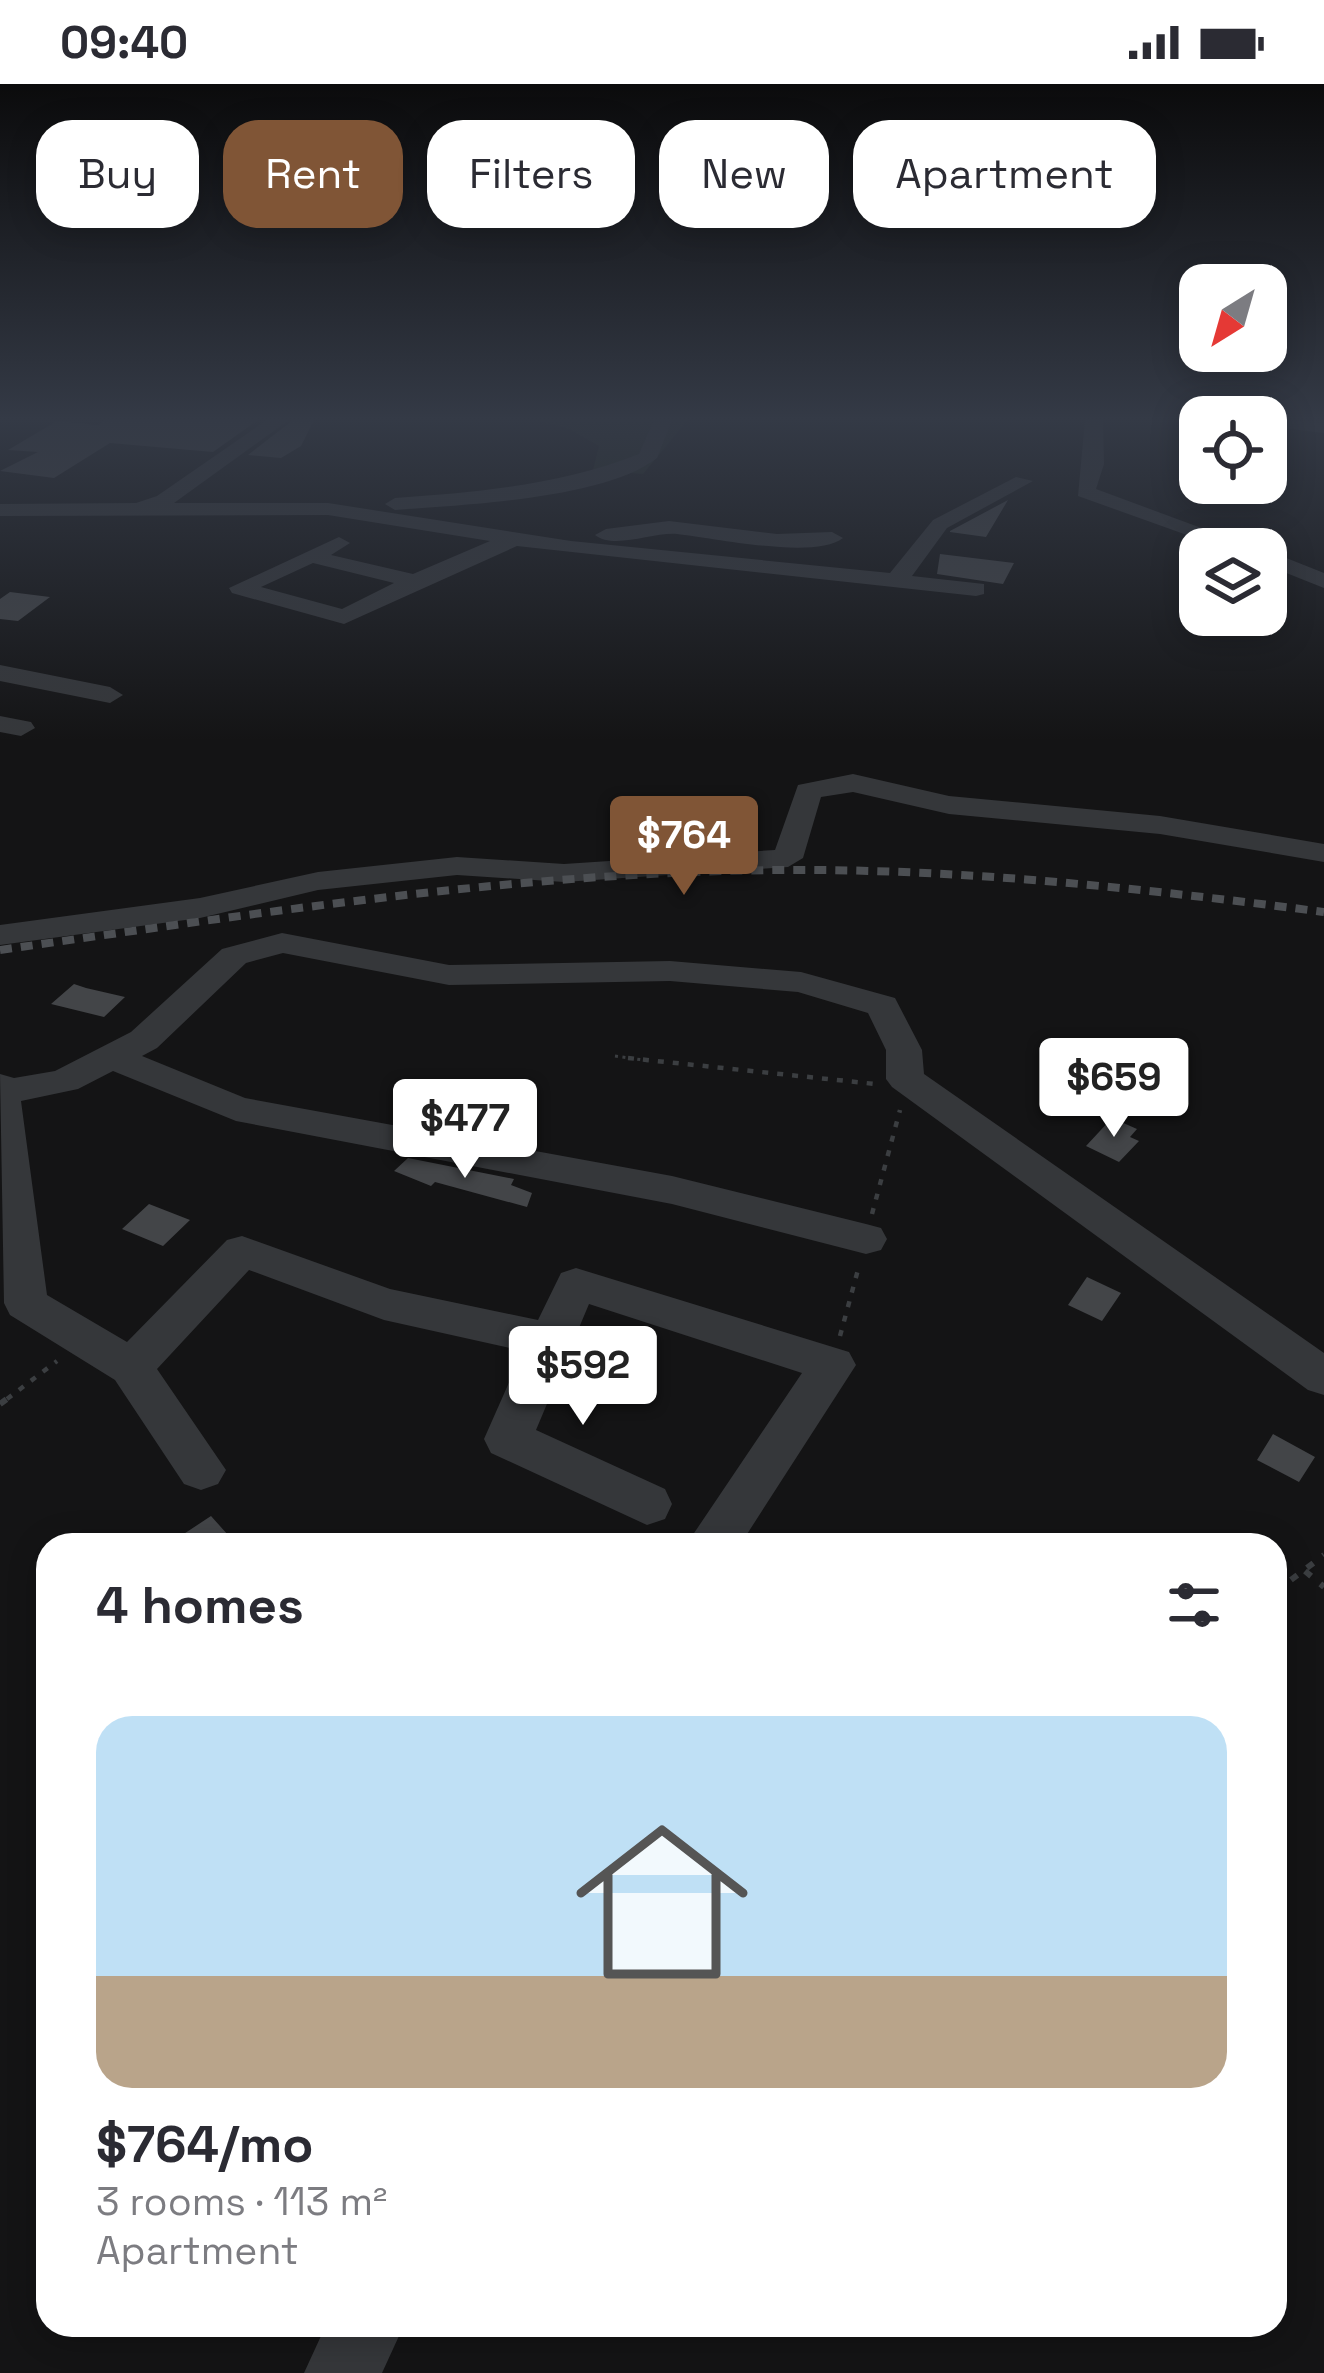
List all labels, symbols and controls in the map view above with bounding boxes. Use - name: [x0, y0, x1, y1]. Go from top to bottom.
- text: 09:40: [60, 14, 188, 71]
- chip: Buy: [36, 120, 199, 228]
- chip: Rent: [223, 120, 403, 228]
- chip: Filters: [427, 120, 635, 228]
- chip: New: [659, 120, 829, 228]
- chip: Apartment: [853, 120, 1156, 228]
- north arrow: [1179, 264, 1287, 372]
- map controls: [1179, 264, 1287, 636]
- button: locate: [1179, 396, 1287, 504]
- button: layers: [1179, 528, 1287, 636]
- pin: $764: [613, 796, 755, 898]
- text: $764: [637, 810, 731, 859]
- pin: $659: [1043, 1038, 1185, 1140]
- text: $659: [1066, 1052, 1162, 1101]
- pin: $477: [394, 1079, 536, 1181]
- text: $477: [420, 1093, 510, 1142]
- pin: $592: [512, 1326, 654, 1428]
- text: $592: [536, 1340, 630, 1389]
- icon: filters: [1161, 1572, 1227, 1638]
- text: 4 homes: [96, 1573, 304, 1638]
- icon: home: [554, 1794, 770, 2010]
- text: $764/mo: [96, 2112, 313, 2177]
- text: 3 rooms · 113 m²: [96, 2177, 387, 2226]
- text: Apartment: [96, 2226, 299, 2275]

